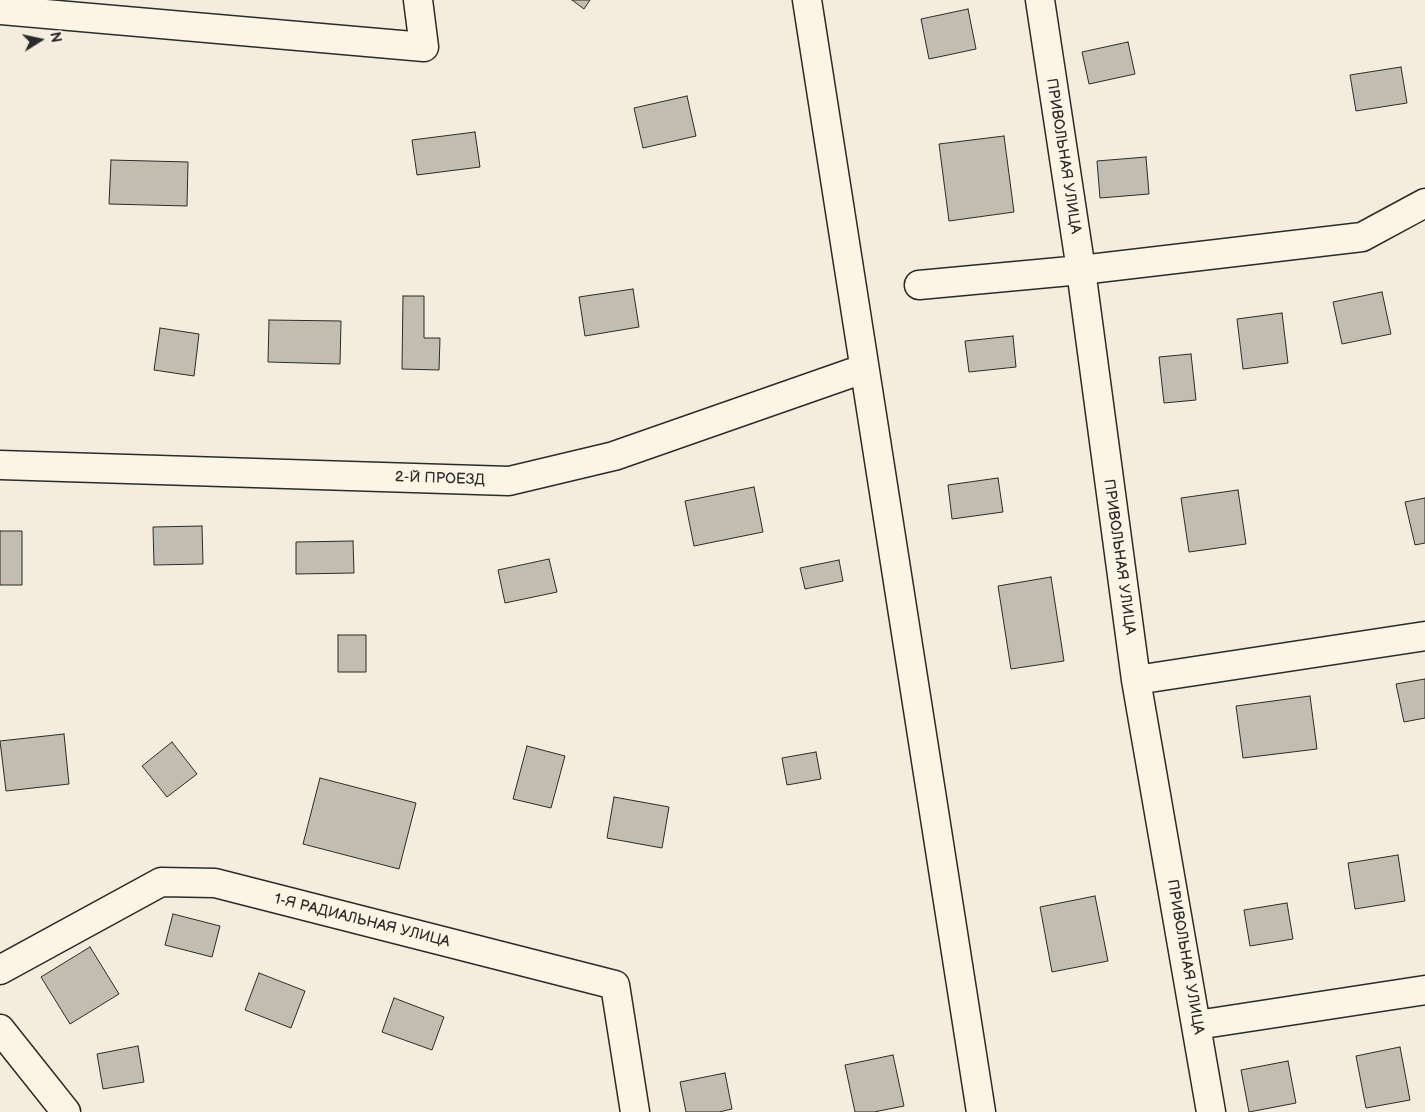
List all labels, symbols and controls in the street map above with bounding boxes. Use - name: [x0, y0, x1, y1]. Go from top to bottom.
- north arrow: [15, 15, 65, 65]
- text: N: [46, 31, 65, 44]
- street label: ПРИВОЛЬНАЯ УЛИЦА: [1042, 77, 1084, 235]
- street label: 2-Й ПРОЕЗД: [395, 468, 485, 490]
- street label: ПРИВОЛЬНАЯ УЛИЦА: [1099, 478, 1139, 636]
- street label: ПРИВОЛЬНАЯ УЛИЦА: [1162, 878, 1208, 1036]
- street label: 1-Я РАДИАЛЬНАЯ УЛИЦА: [272, 890, 452, 952]

